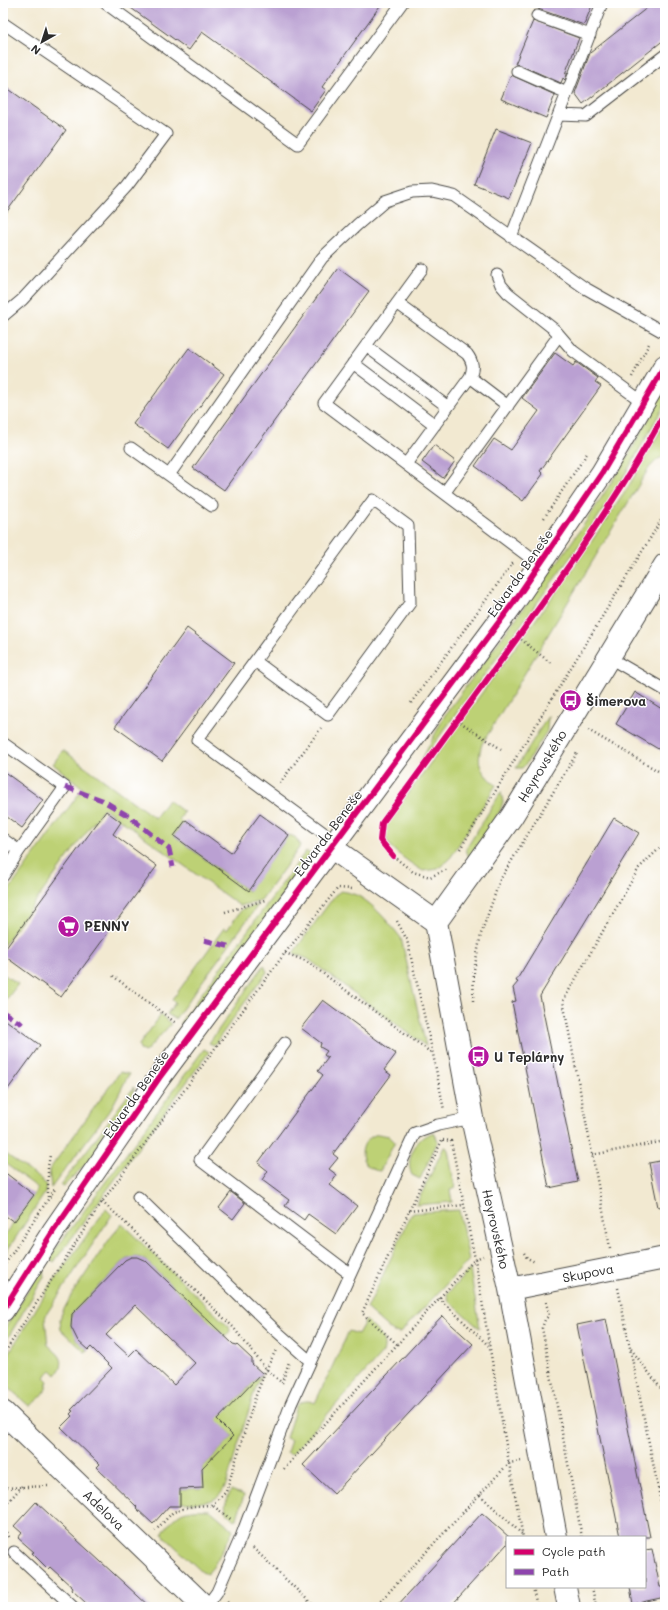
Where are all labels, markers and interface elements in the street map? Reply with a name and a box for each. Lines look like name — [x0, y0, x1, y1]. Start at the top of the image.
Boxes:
north arrow — [22, 22, 62, 62]
text: N — [27, 42, 43, 59]
street label: Edvarda Beneše — [483, 525, 556, 620]
bus stop icon: Šimerova — [557, 688, 583, 714]
place label: Šimerova — [586, 692, 646, 709]
street label: Heyrovského — [513, 726, 570, 805]
street label: Edvarda Beneše — [290, 786, 366, 879]
supermarket icon: PENNY — [55, 913, 81, 939]
place label: PENNY — [84, 917, 129, 934]
bus stop icon: U Teplárny — [466, 1044, 492, 1070]
street label: Edvarda Beneše — [99, 1046, 172, 1141]
place label: U Teplárny — [494, 1048, 564, 1066]
street label: Heyrovského — [479, 1187, 514, 1271]
street label: Skupova — [561, 1259, 615, 1286]
street label: Adelova — [80, 1486, 129, 1534]
legend — [506, 1536, 646, 1588]
text: Cycle path — [542, 1543, 605, 1559]
text: Path — [542, 1563, 569, 1579]

